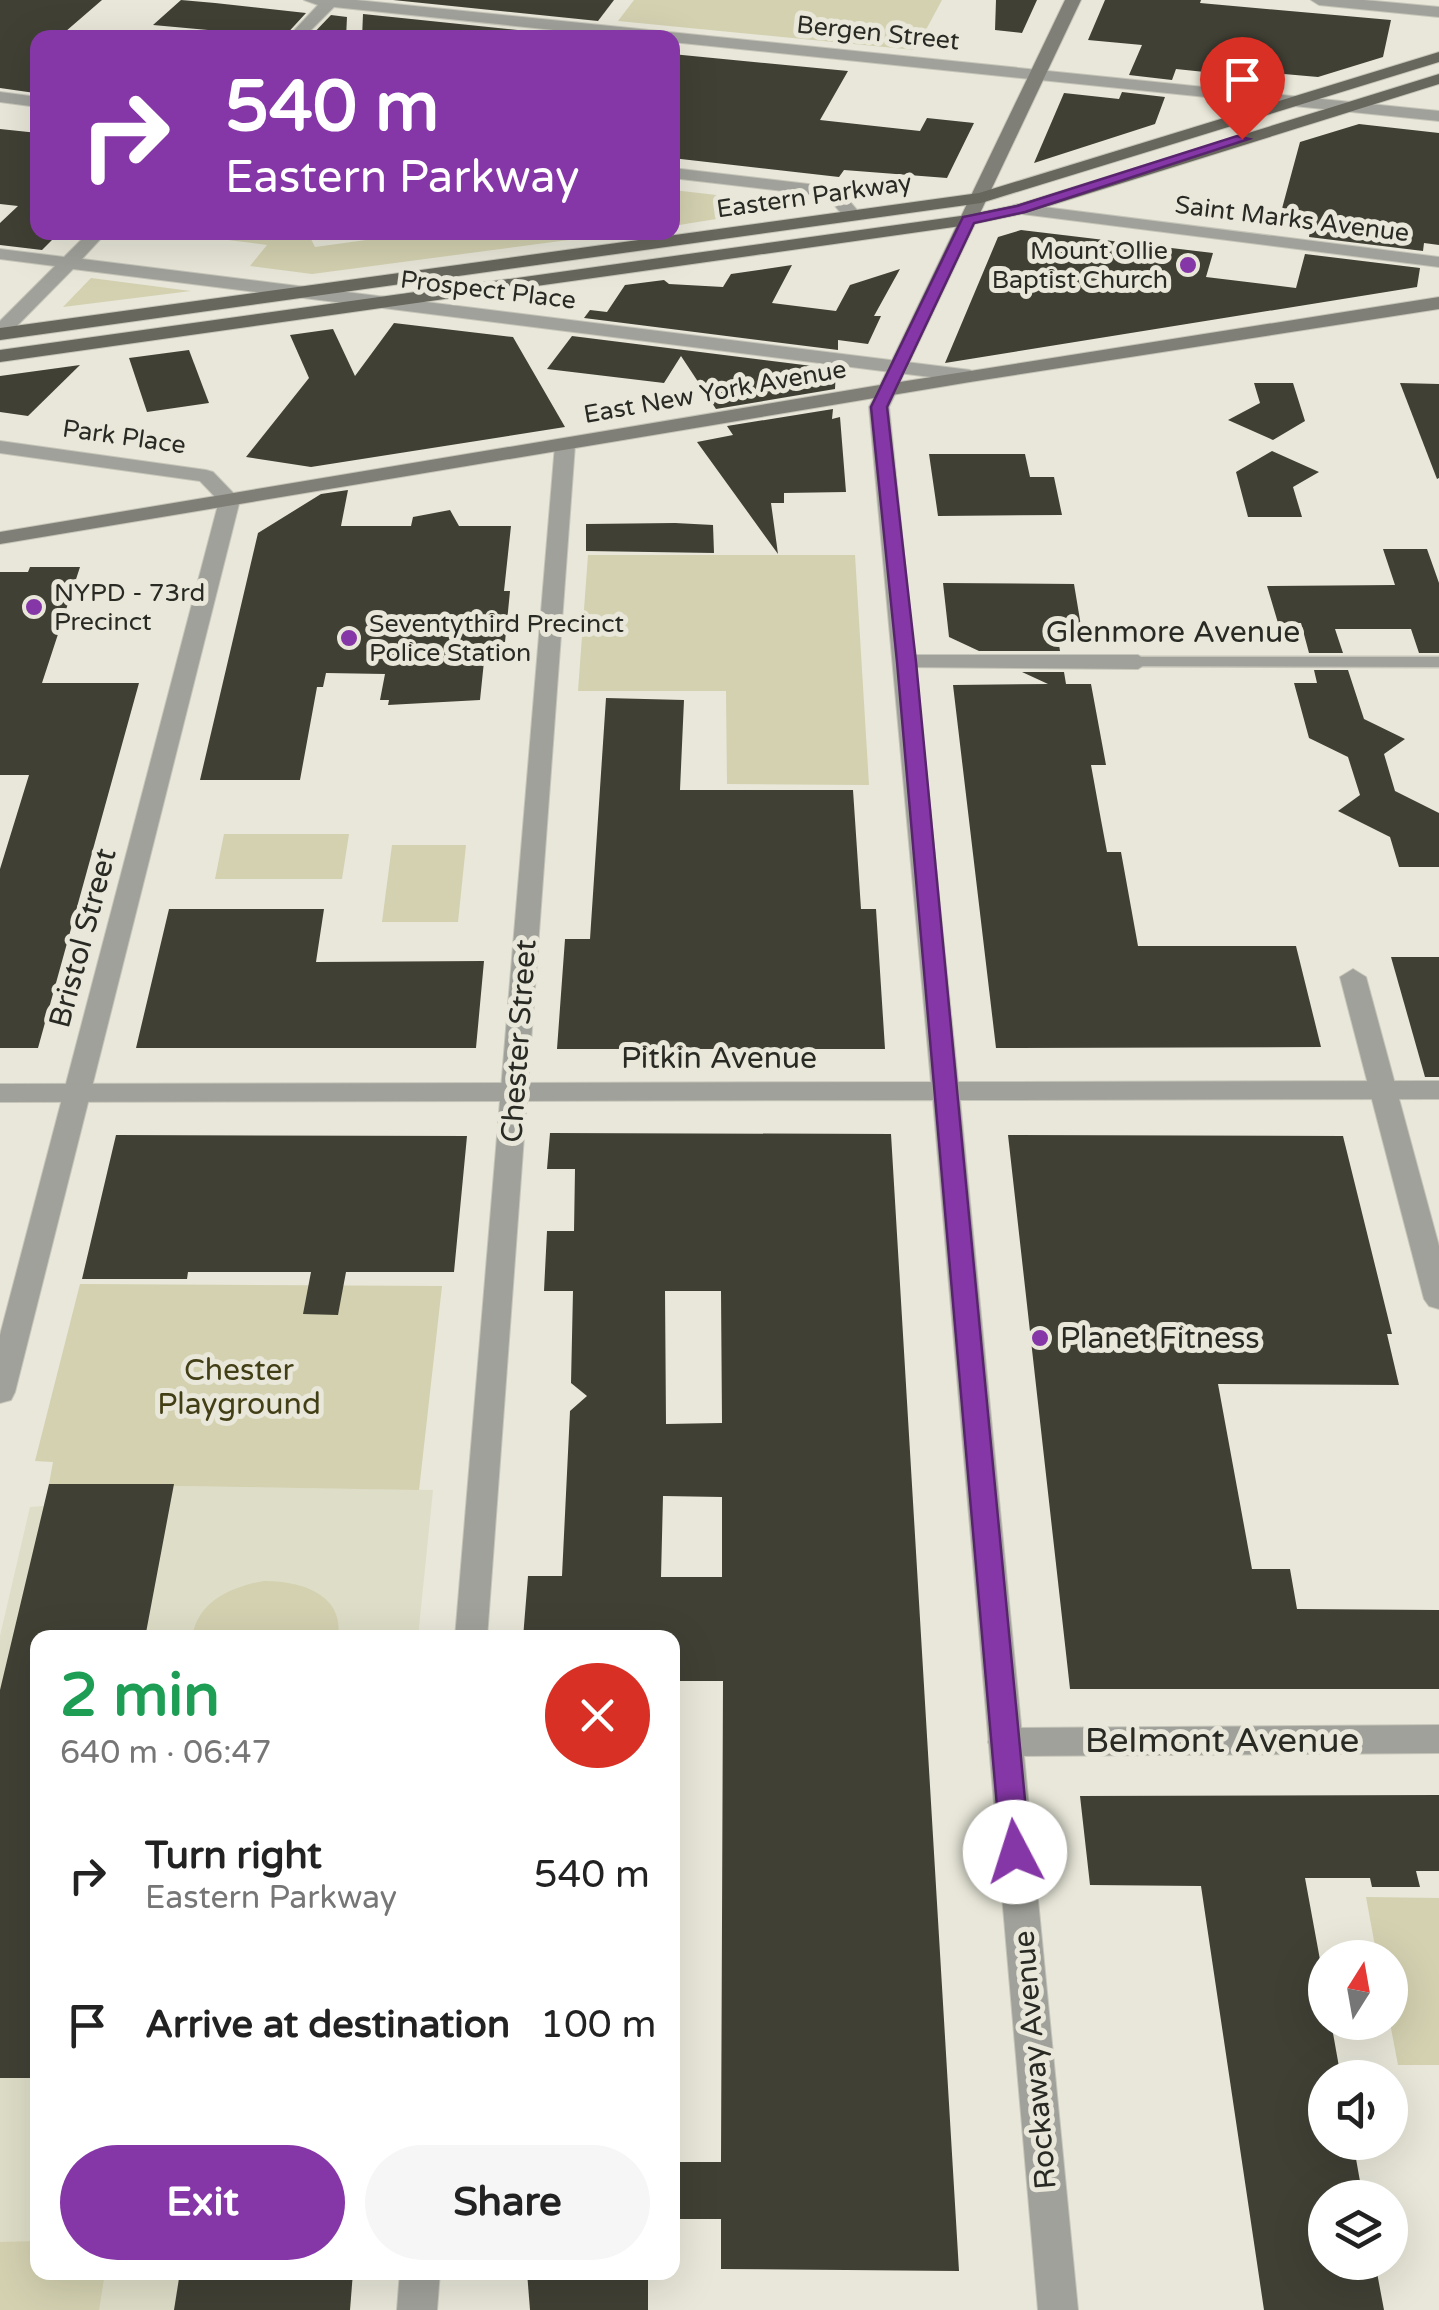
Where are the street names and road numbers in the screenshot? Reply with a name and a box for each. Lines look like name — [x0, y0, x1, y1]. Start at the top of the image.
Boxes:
street label: Bergen Street — [795, 10, 961, 57]
street label: Eastern Parkway — [714, 167, 914, 225]
street label: Saint Marks Avenue — [1173, 190, 1411, 248]
street label: Prospect Place — [399, 264, 577, 316]
street label: East New York Avenue — [581, 354, 849, 430]
street label: Park Place — [60, 414, 188, 460]
street label: Glenmore Avenue — [1046, 614, 1300, 651]
street label: Bristol Street — [41, 844, 125, 1032]
street label: Chester Street — [493, 938, 545, 1144]
street label: Pitkin Avenue — [621, 1040, 817, 1077]
street label: Belmont Avenue — [1085, 1720, 1359, 1762]
street label: Rockaway Avenue — [1005, 1929, 1065, 2191]

